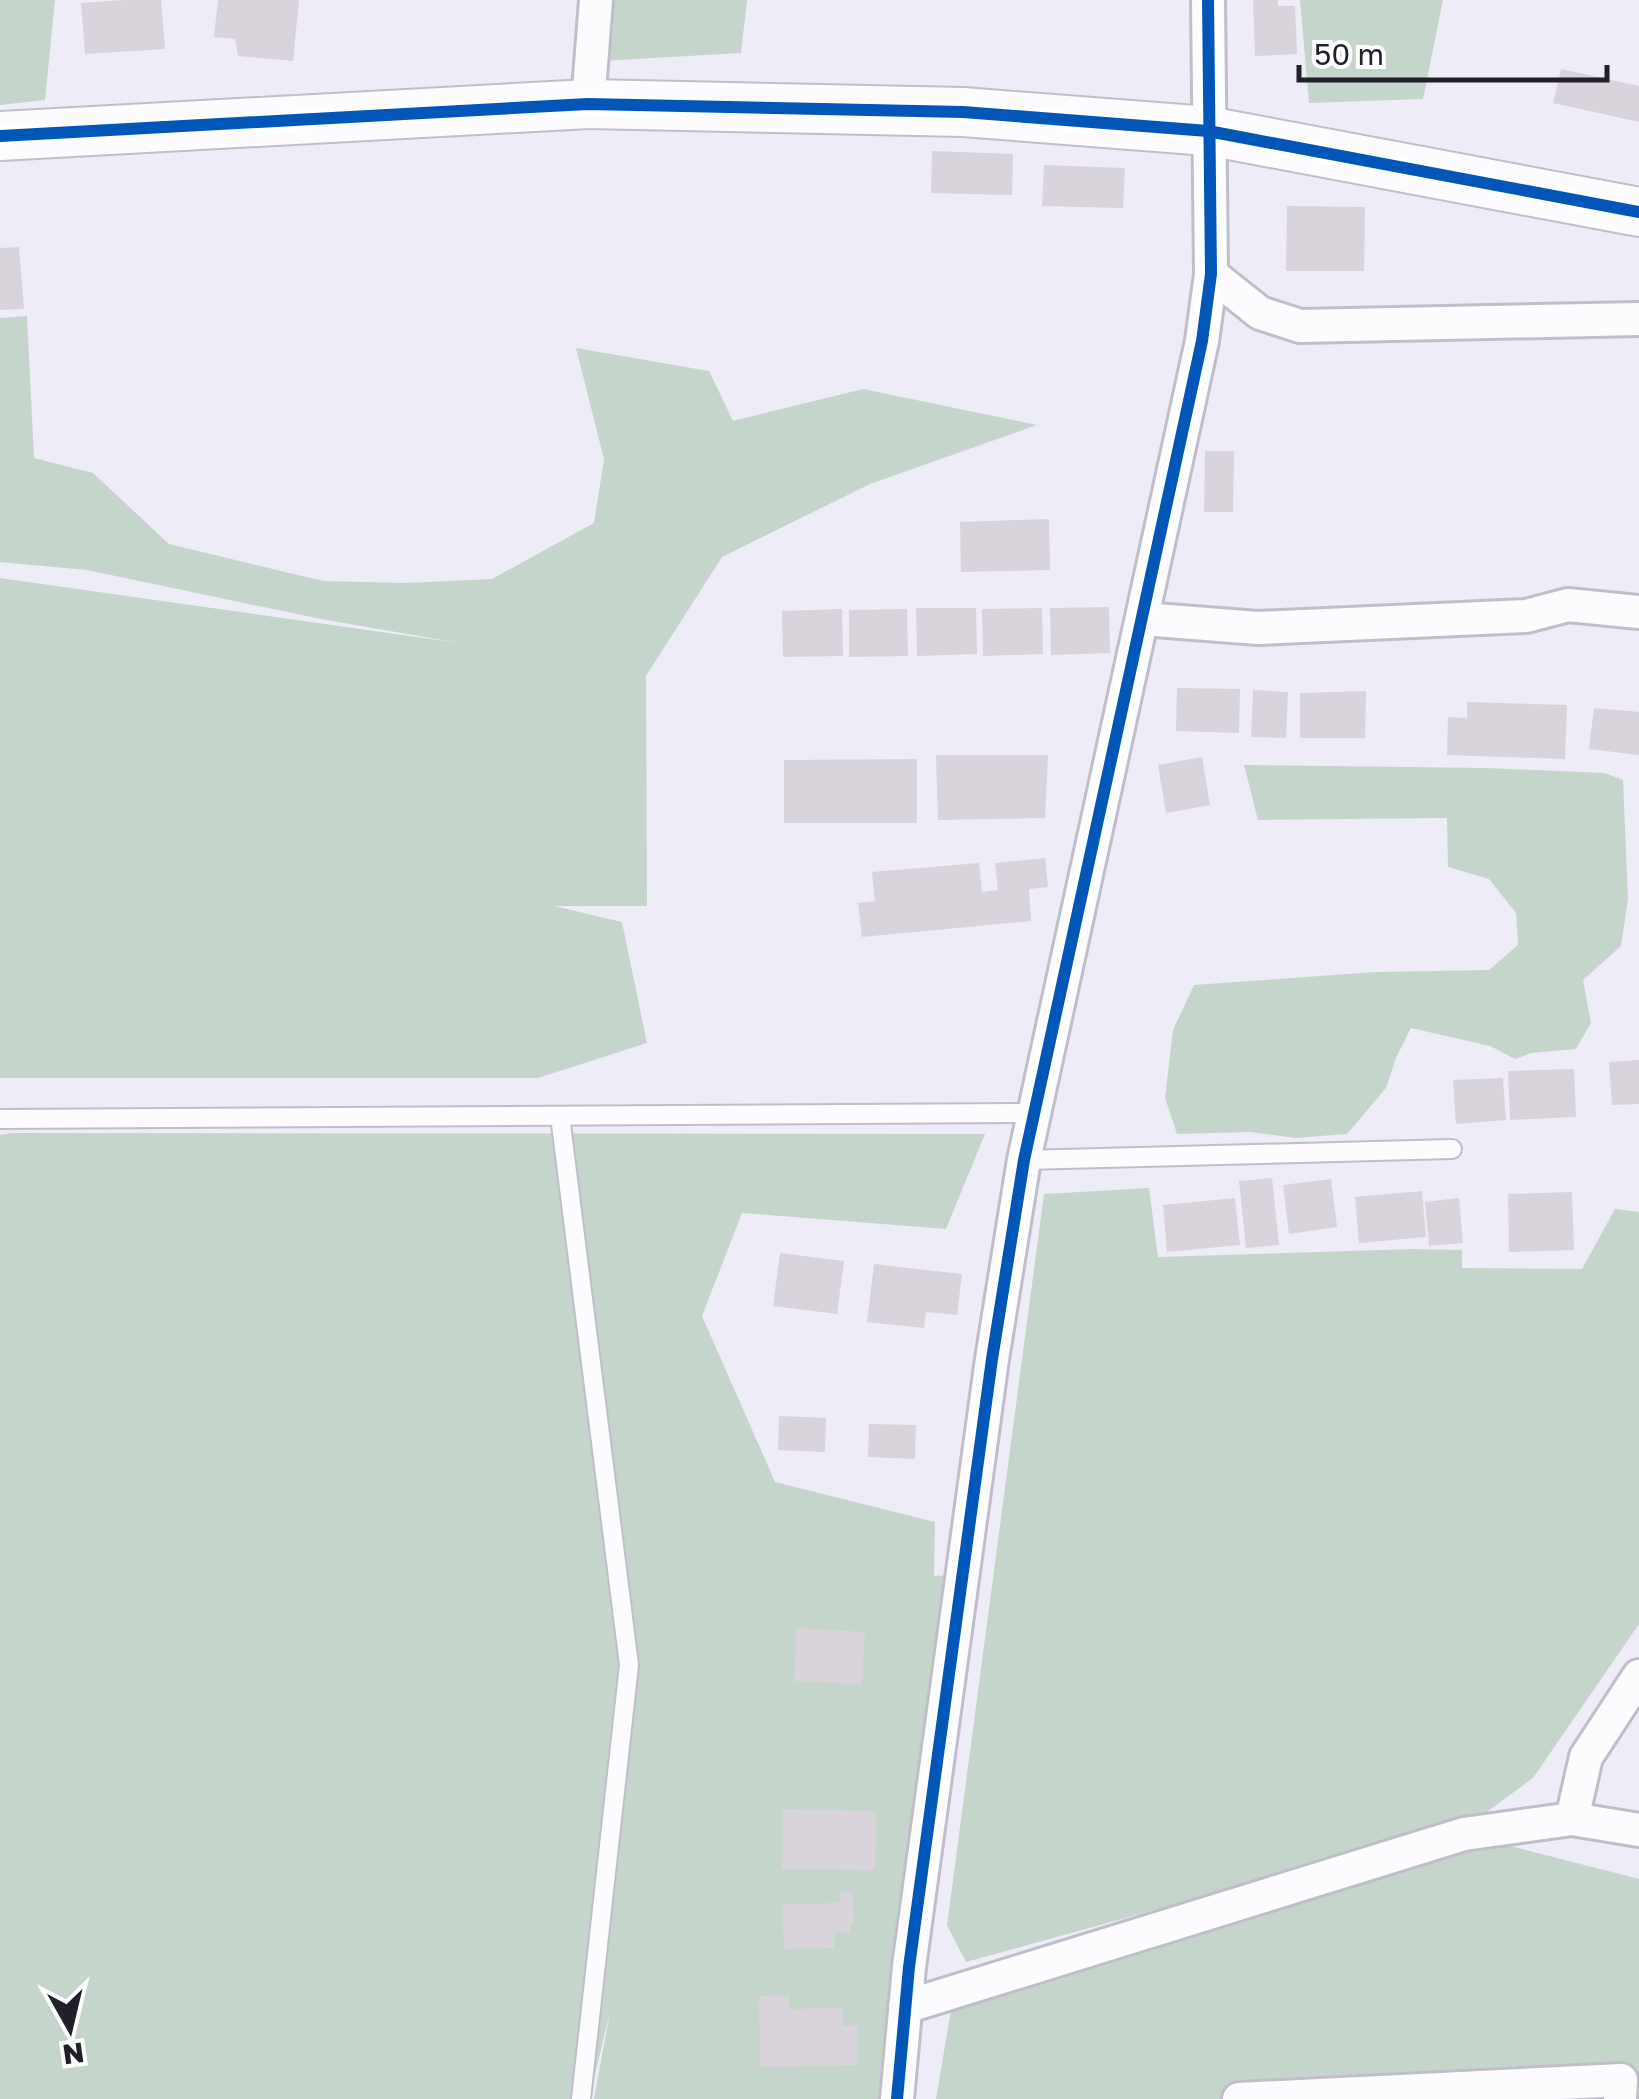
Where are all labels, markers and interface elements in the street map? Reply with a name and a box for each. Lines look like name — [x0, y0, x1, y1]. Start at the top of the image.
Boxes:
scale bar — [1299, 20, 1606, 82]
text: 50 m — [1314, 36, 1384, 72]
north arrow — [20, 1979, 120, 2079]
text: N — [61, 2036, 86, 2072]

